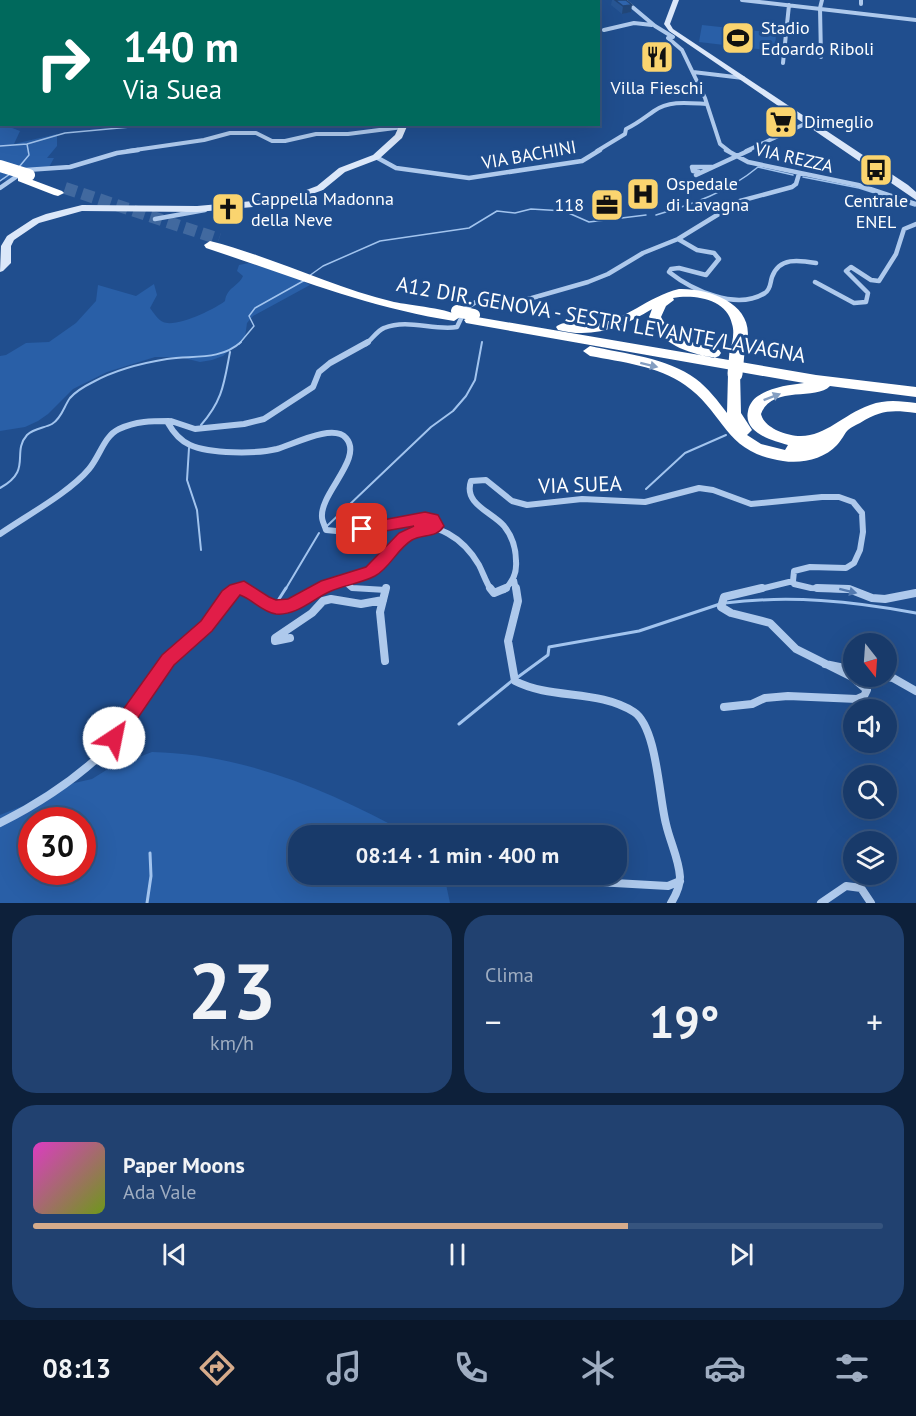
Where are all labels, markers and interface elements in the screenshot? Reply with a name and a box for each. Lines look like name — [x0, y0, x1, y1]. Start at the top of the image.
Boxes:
place label: Stadio Edoardo Riboli — [761, 16, 874, 60]
text: 140 m — [123, 19, 239, 74]
sports icon: Stadio Edoardo Riboli — [720, 20, 756, 56]
icon: right — [24, 24, 102, 102]
restaurant icon: Villa Fieschi — [639, 39, 675, 75]
text: Via Suea — [123, 72, 222, 106]
place label: Villa Fieschi — [610, 76, 703, 99]
supermarket icon: Dimeglio — [763, 104, 799, 140]
place label: Dimeglio — [804, 110, 874, 133]
street label: VIA BACHINI — [479, 135, 578, 174]
street label: VIA REZZA — [752, 137, 836, 178]
bus stop icon: Centrale ENEL — [858, 152, 894, 188]
place label: Ospedale di Lavagna — [666, 172, 749, 216]
hospital icon: Ospedale di Lavagna — [625, 176, 661, 212]
place label: Cappella Madonna della Neve — [251, 187, 394, 231]
office icon: 118 — [589, 187, 625, 223]
place label: Centrale ENEL — [844, 189, 908, 233]
church icon: Cappella Madonna della Neve — [210, 191, 246, 227]
place label: 118 — [555, 193, 584, 216]
street label: A12 DIR. GENOVA - SESTRI LEVANTE/LAVAGNA — [394, 270, 809, 369]
one-way arrow — [640, 361, 658, 371]
one-way arrow — [763, 392, 781, 401]
street label: VIA SUEA — [537, 470, 623, 499]
pin — [336, 503, 387, 554]
icon: arrive — [345, 512, 378, 545]
one-way arrow — [838, 586, 857, 596]
north arrow — [843, 633, 897, 687]
map controls — [843, 633, 897, 885]
button: sound — [843, 699, 897, 753]
position arrow — [82, 706, 146, 770]
button: search — [843, 765, 897, 819]
speed limit sign: 30 — [18, 807, 96, 885]
button: layers — [843, 831, 897, 885]
text: 08:14 · 1 min · 400 m — [356, 841, 559, 869]
text: 23 — [188, 940, 276, 1041]
text: Clima — [485, 962, 534, 988]
text: 19° — [649, 992, 719, 1050]
text: − — [485, 1000, 502, 1043]
text: + — [866, 1000, 883, 1043]
text: km/h — [210, 1030, 254, 1056]
text: Paper Moons — [123, 1151, 245, 1179]
text: Ada Vale — [123, 1179, 196, 1205]
icon: previous — [158, 1238, 191, 1271]
icon: pause — [441, 1238, 474, 1271]
icon: next — [725, 1238, 758, 1271]
icon: directions — [196, 1347, 238, 1389]
icon: music — [323, 1347, 365, 1389]
icon: phone — [450, 1347, 492, 1389]
icon: climate — [577, 1347, 619, 1389]
icon: car — [704, 1347, 746, 1389]
icon: filters — [831, 1347, 873, 1389]
text: 08:13 — [43, 1351, 111, 1385]

